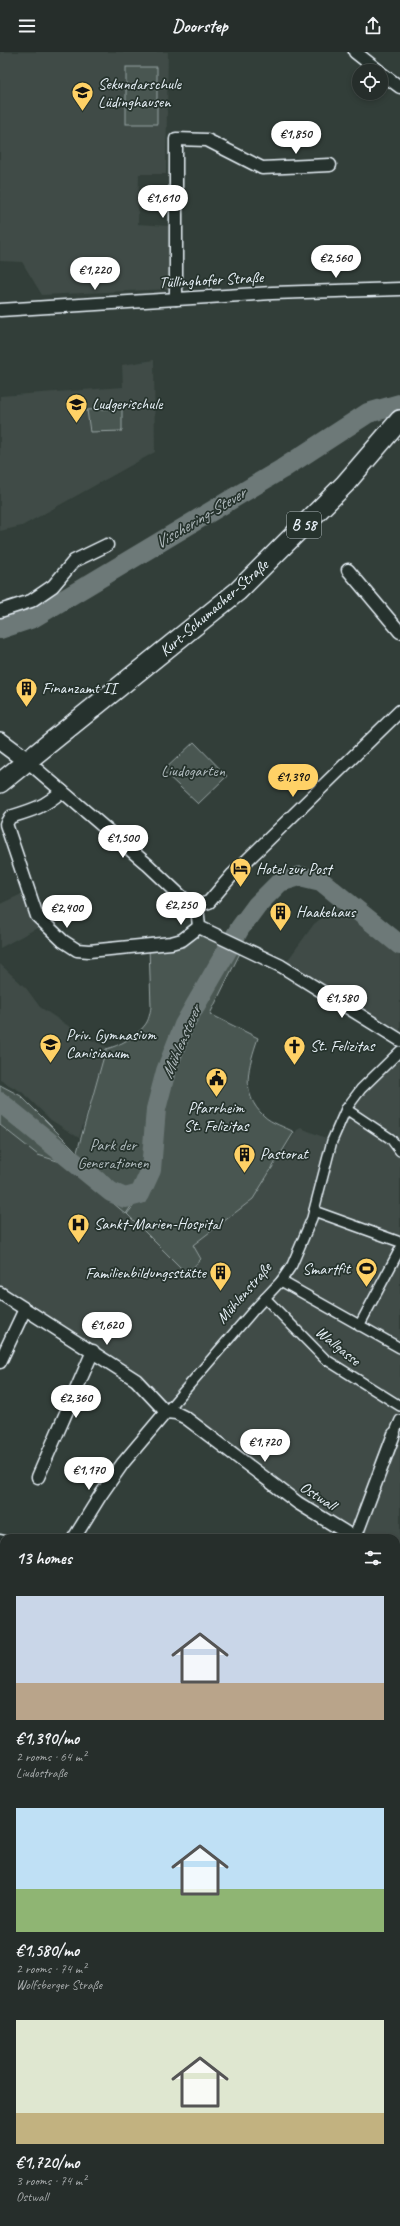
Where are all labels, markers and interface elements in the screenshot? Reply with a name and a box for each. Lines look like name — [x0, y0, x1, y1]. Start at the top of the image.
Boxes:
icon: menu — [16, 15, 38, 37]
text: Doorstep — [172, 15, 228, 37]
icon: share — [362, 15, 384, 37]
map controls — [352, 64, 388, 100]
button: locate — [352, 64, 388, 100]
place label: Sekundarschule Lüdinghausen — [98, 74, 183, 112]
school or university icon: Sekundarschule Lüdinghausen — [70, 80, 96, 113]
pin: €1,850 — [263, 121, 329, 155]
text: €1,850 — [280, 126, 312, 142]
pin: €1,610 — [130, 185, 196, 219]
text: €1,610 — [147, 190, 179, 206]
pin: €2,560 — [303, 245, 369, 279]
text: €2,560 — [320, 250, 352, 266]
pin: €1,220 — [62, 257, 128, 291]
text: €1,220 — [79, 262, 111, 278]
street label: Tüllinghofer Straße — [158, 267, 265, 293]
school or university icon: Ludgerischule — [64, 391, 90, 424]
place label: Ludgerischule — [92, 394, 164, 414]
water label: Vischering-Stever — [151, 481, 252, 553]
road number: B 58 — [287, 512, 321, 538]
street label: Kurt-Schumacher-Straße — [155, 554, 274, 661]
building icon: Finanzamt II — [14, 675, 40, 708]
place label: Finanzamt II — [42, 678, 120, 698]
park label: Liudogarten — [161, 761, 226, 781]
pin: €1,390 — [260, 764, 326, 798]
text: €1,390 — [277, 769, 309, 785]
pin: €1,500 — [90, 825, 156, 859]
text: €1,500 — [107, 830, 139, 846]
hotel icon: Hotel zur Post — [228, 856, 254, 889]
place label: Hotel zur Post — [256, 859, 334, 879]
pin: €2,250 — [148, 892, 214, 926]
pin: €2,400 — [34, 895, 100, 929]
text: €2,250 — [165, 897, 197, 913]
building icon: Haakehaus — [267, 899, 293, 932]
text: €2,400 — [51, 900, 83, 916]
place label: Haakehaus — [296, 902, 357, 922]
pin: €1,580 — [309, 985, 375, 1019]
text: €1,580 — [326, 990, 358, 1006]
water label: Mühlenstever — [156, 1000, 207, 1081]
place label: Priv. Gymnasium Canisianum — [66, 1025, 157, 1063]
school or university icon: Priv. Gymnasium Canisianum — [38, 1031, 64, 1064]
church icon: St. Felizitas — [282, 1033, 308, 1066]
place label: St. Felizitas — [310, 1036, 376, 1056]
public building icon: Pfarrheim St. Felizitas — [203, 1065, 229, 1098]
place label: Pfarrheim St. Felizitas — [184, 1098, 250, 1136]
park label: Park der Generationen — [77, 1135, 149, 1173]
building icon: Pastorat — [231, 1141, 257, 1174]
place label: Pastorat — [260, 1144, 309, 1164]
hospital icon: Sankt-Marien-Hospital — [65, 1211, 91, 1244]
place label: Sankt-Marien-Hospital — [94, 1214, 224, 1234]
sports icon: Smartfit — [353, 1256, 379, 1289]
street label: Mühlenstraße — [212, 1257, 277, 1328]
place label: Smartfit — [303, 1259, 352, 1279]
building icon: Familienbildungsstätte — [208, 1260, 234, 1293]
place label: Familienbildungsstätte — [85, 1263, 208, 1283]
pin: €1,620 — [74, 1312, 140, 1346]
text: €1,620 — [91, 1317, 123, 1333]
street label: Wallgasse — [311, 1322, 366, 1371]
pin: €2,360 — [43, 1385, 109, 1419]
text: €2,360 — [60, 1390, 92, 1406]
pin: €1,720 — [232, 1429, 298, 1463]
text: €1,720 — [249, 1434, 281, 1450]
pin: €1,170 — [56, 1457, 122, 1491]
text: €1,170 — [73, 1462, 105, 1478]
street label: Ostwall — [296, 1477, 343, 1517]
icon: filters — [362, 1547, 384, 1569]
text: 13 homes — [16, 1548, 72, 1569]
icon: home — [164, 1622, 236, 1694]
text: €1,390/mo — [16, 1728, 79, 1749]
text: 2 rooms · 64 m² — [16, 1749, 86, 1765]
text: Liudostraße — [16, 1765, 67, 1781]
icon: home — [164, 1834, 236, 1906]
text: €1,580/mo — [16, 1940, 79, 1961]
text: 2 rooms · 74 m² — [16, 1961, 86, 1977]
text: Wolfsberger Straße — [16, 1977, 102, 1993]
icon: home — [164, 2046, 236, 2118]
text: €1,720/mo — [16, 2152, 79, 2173]
text: 3 rooms · 74 m² — [16, 2173, 86, 2189]
text: Ostwall — [16, 2189, 48, 2205]

